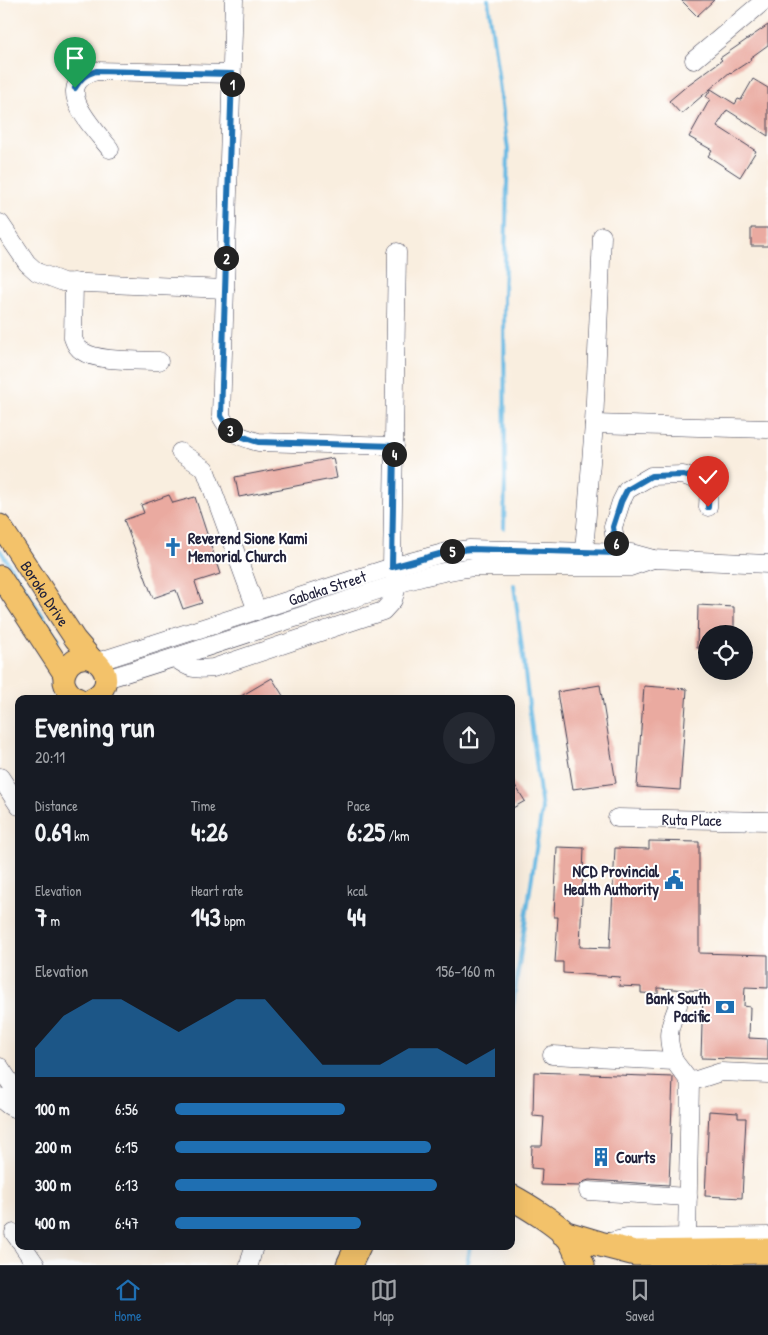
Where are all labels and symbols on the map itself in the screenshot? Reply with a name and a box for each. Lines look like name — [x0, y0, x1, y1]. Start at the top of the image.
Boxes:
pin — [54, 37, 96, 88]
pin: 1 — [220, 72, 244, 96]
pin: 2 — [214, 246, 238, 270]
pin: 3 — [218, 418, 242, 442]
pin: 4 — [382, 442, 406, 466]
pin — [687, 456, 729, 507]
place label: Reverend Sione Kami Memorial Church — [188, 527, 308, 567]
pin: 6 — [604, 530, 628, 556]
church icon: Reverend Sione Kami Memorial Church — [162, 536, 184, 558]
pin: 5 — [440, 538, 464, 564]
street label: Boroko Drive — [16, 556, 75, 631]
street label: Gabaka Street — [286, 565, 370, 611]
street label: Ruta Place — [662, 808, 723, 831]
place label: NCD Provincial Health Authority — [564, 860, 660, 901]
public building icon: NCD Provincial Health Authority — [663, 869, 685, 891]
place label: Bank South Pacific — [646, 987, 711, 1027]
bank icon: Bank South Pacific — [714, 996, 736, 1018]
building icon: Courts — [590, 1146, 612, 1168]
place label: Courts — [616, 1146, 656, 1168]

